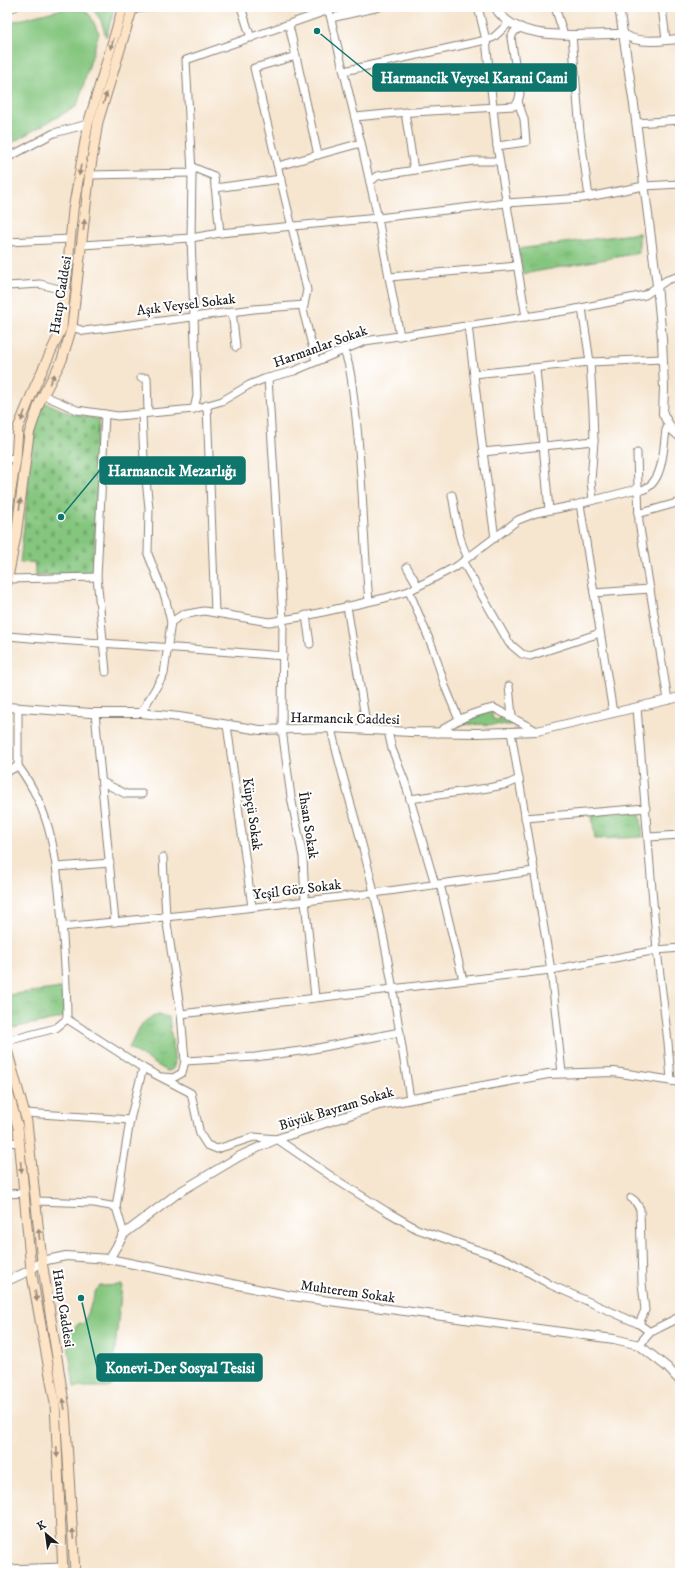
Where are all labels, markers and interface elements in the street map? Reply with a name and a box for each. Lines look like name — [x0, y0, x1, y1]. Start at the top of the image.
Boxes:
one-way arrow — [109, 39, 115, 51]
callout: Harmancik Veysel Karani Cami — [373, 64, 576, 91]
text: Harmancik Veysel Karani Cami — [380, 69, 568, 88]
one-way arrow — [103, 91, 109, 103]
one-way arrow — [76, 164, 82, 176]
one-way arrow — [81, 219, 87, 231]
street label: Hatıp Caddesi — [46, 254, 76, 336]
street label: Aşık Veysel Sokak — [136, 290, 237, 320]
street label: Harmanlar Sokak — [271, 322, 370, 372]
one-way arrow — [49, 373, 55, 385]
one-way arrow — [19, 411, 25, 423]
callout: Harmancık Mezarlığı — [100, 457, 245, 484]
text: Harmancık Mezarlığı — [108, 462, 236, 481]
one-way arrow — [17, 497, 23, 510]
street label: Harmancık Caddesi — [290, 709, 400, 729]
street label: Küpçü Sokak — [238, 777, 266, 852]
street label: İhsan Sokak — [294, 790, 322, 860]
street label: Yeşil Göz Sokak — [252, 876, 342, 904]
street label: Büyük Bayram Sokak — [277, 1083, 396, 1135]
one-way arrow — [18, 1161, 25, 1173]
one-way arrow — [36, 1228, 42, 1240]
street label: Hatıp Caddesi — [48, 1268, 78, 1349]
street label: Muhterem Sokak — [299, 1276, 396, 1308]
one-way arrow — [33, 1290, 39, 1302]
callout: Konevi-Der Sosyal Tesisi — [97, 1354, 262, 1381]
text: Konevi-Der Sosyal Tesisi — [105, 1359, 255, 1378]
one-way arrow — [61, 1398, 67, 1410]
one-way arrow — [54, 1446, 60, 1459]
north arrow — [26, 1514, 66, 1554]
text: K — [35, 1518, 49, 1534]
one-way arrow — [70, 1528, 77, 1540]

